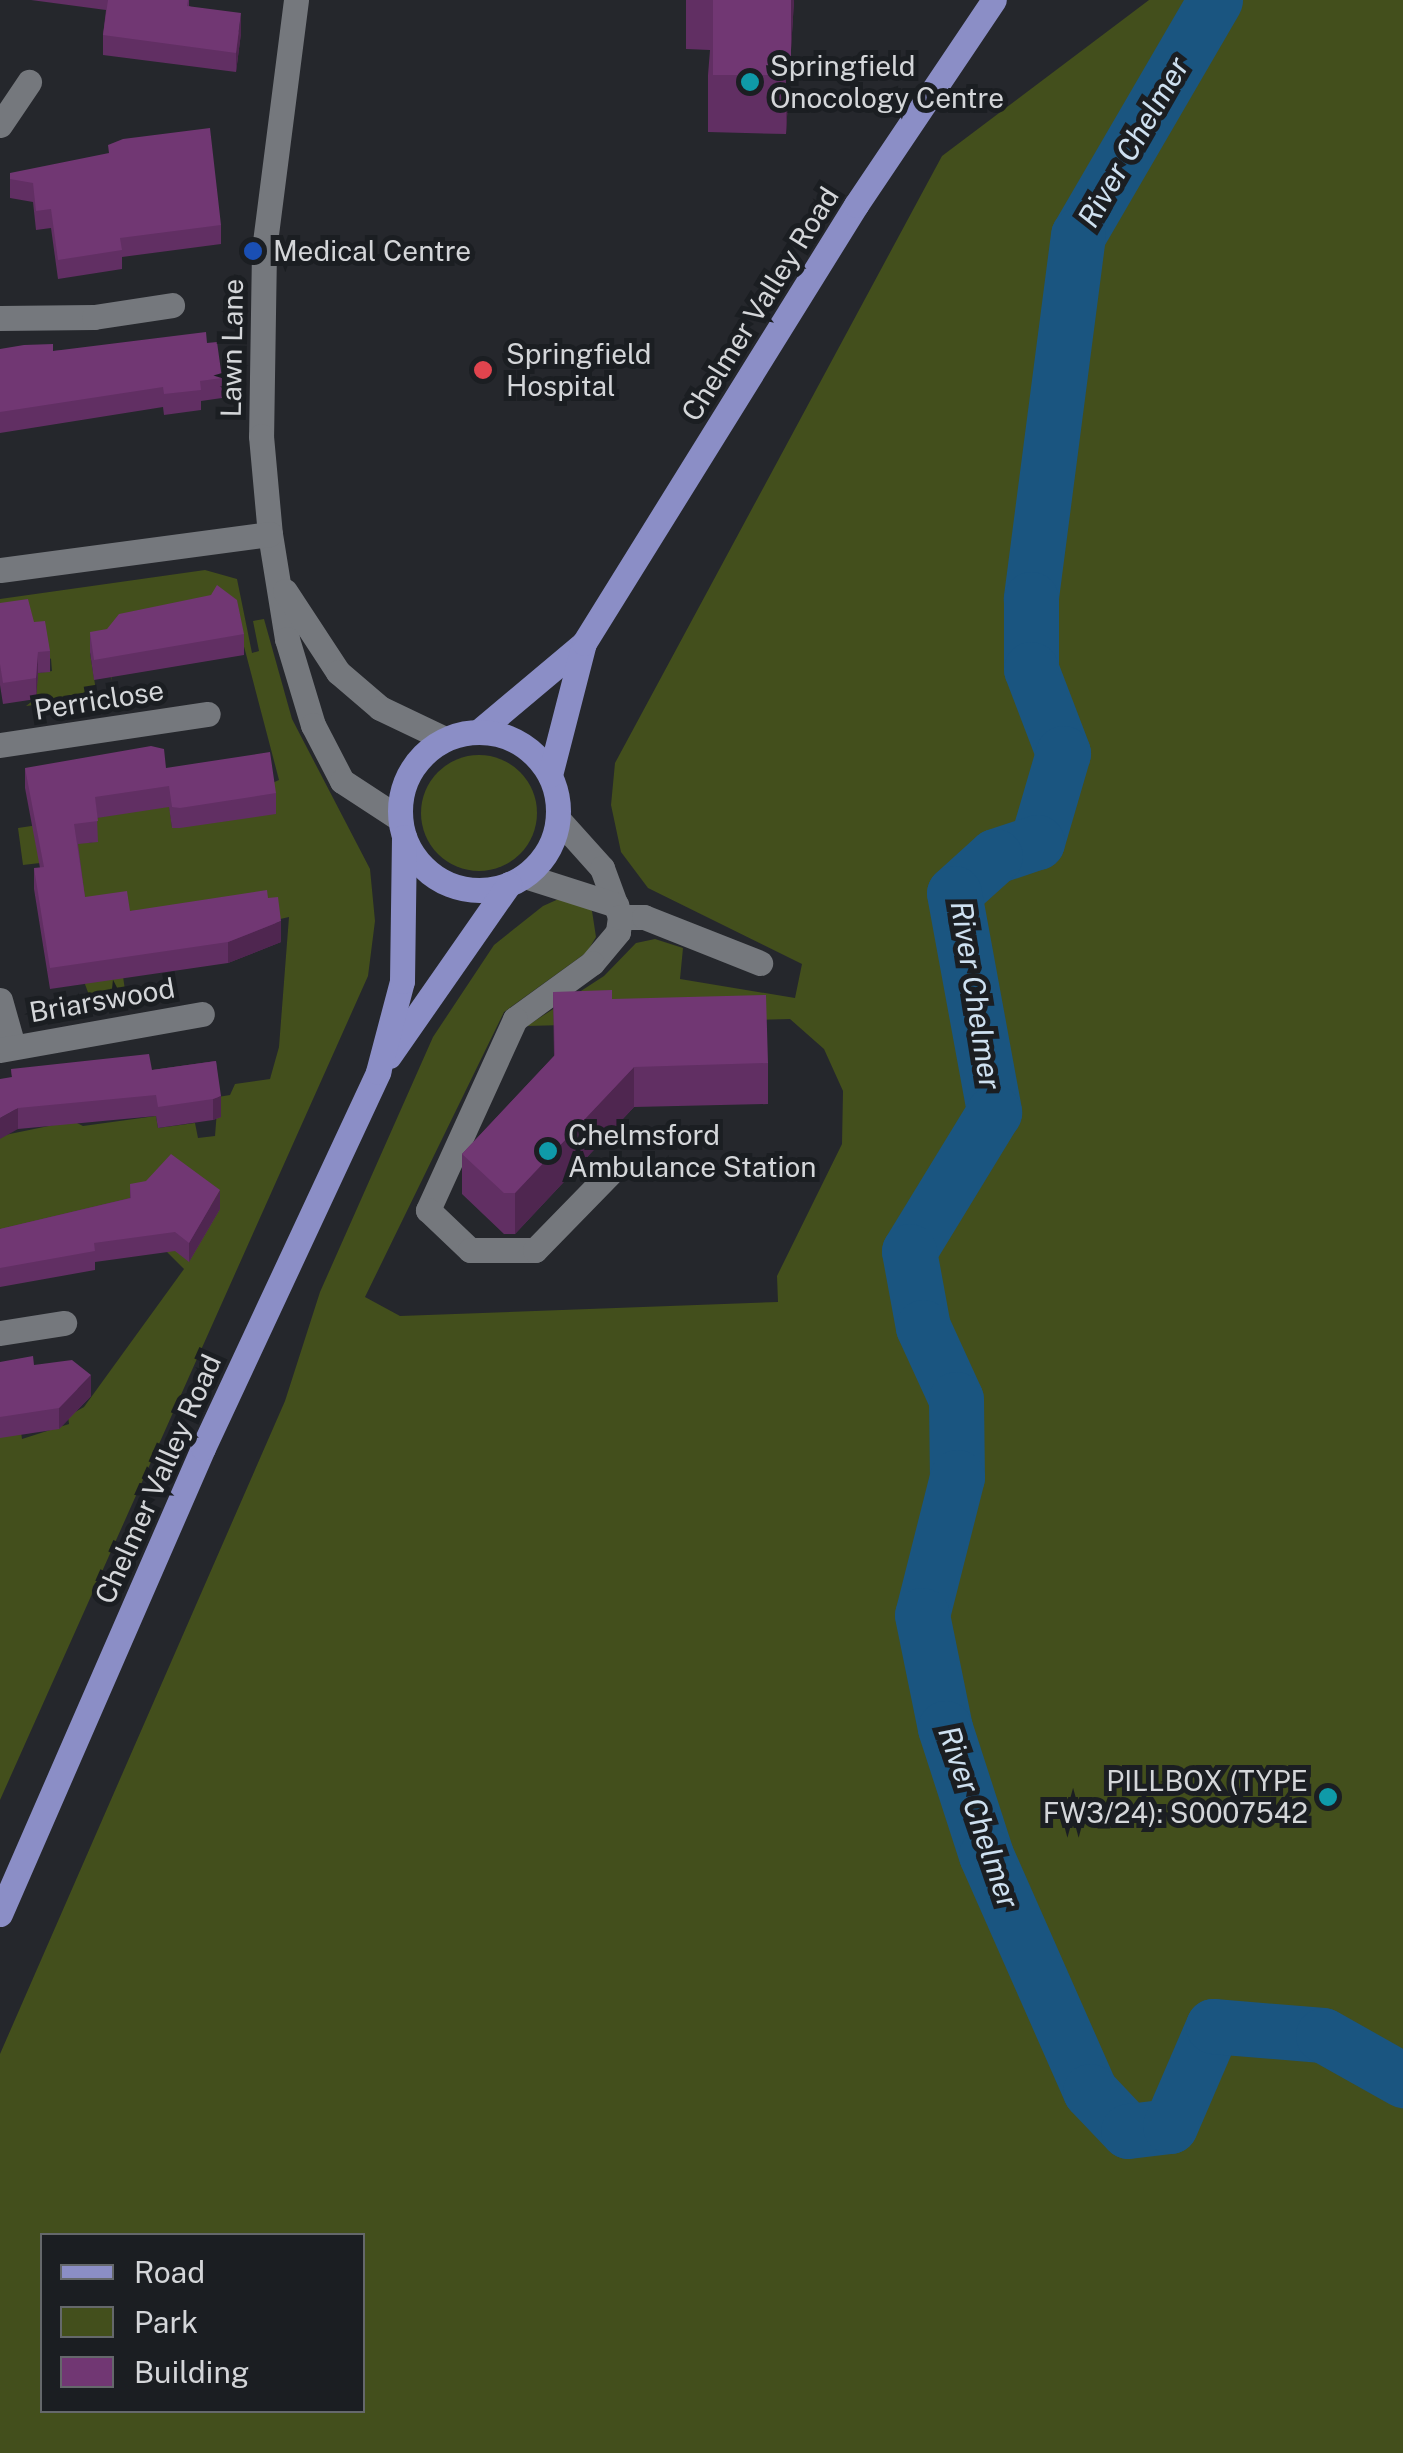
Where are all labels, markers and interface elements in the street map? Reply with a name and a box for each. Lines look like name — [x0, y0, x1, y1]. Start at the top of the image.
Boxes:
place label: Springfield Onocology Centre — [770, 49, 1004, 115]
water label: River Chelmer — [1070, 51, 1196, 233]
marker: Springfield Onocology Centre — [739, 71, 761, 93]
street label: Chelmer Valley Road — [674, 181, 846, 427]
place label: Medical Centre — [273, 234, 471, 268]
marker: Medical Centre — [242, 240, 264, 262]
street label: Lawn Lane — [214, 278, 250, 418]
place label: Springfield Hospital — [506, 337, 652, 403]
marker: Springfield Hospital — [470, 357, 496, 383]
street label: Perriclose — [32, 673, 166, 727]
water label: River Chelmer — [943, 898, 1009, 1092]
street label: Briarswood — [27, 971, 177, 1029]
place label: Chelmsford Ambulance Station — [568, 1118, 817, 1184]
marker: Chelmsford Ambulance Station — [537, 1140, 559, 1162]
street label: Chelmer Valley Road — [88, 1349, 228, 1609]
water label: River Chelmer — [931, 1721, 1027, 1913]
place label: PILLBOX (TYPE FW3/24): S0007542 — [1043, 1764, 1308, 1830]
marker: PILLBOX (TYPE FW3/24): S0007542 — [1317, 1786, 1339, 1808]
legend — [40, 2233, 365, 2413]
text: Road — [134, 2254, 205, 2290]
text: Park — [134, 2304, 198, 2340]
text: Building — [134, 2354, 249, 2390]

